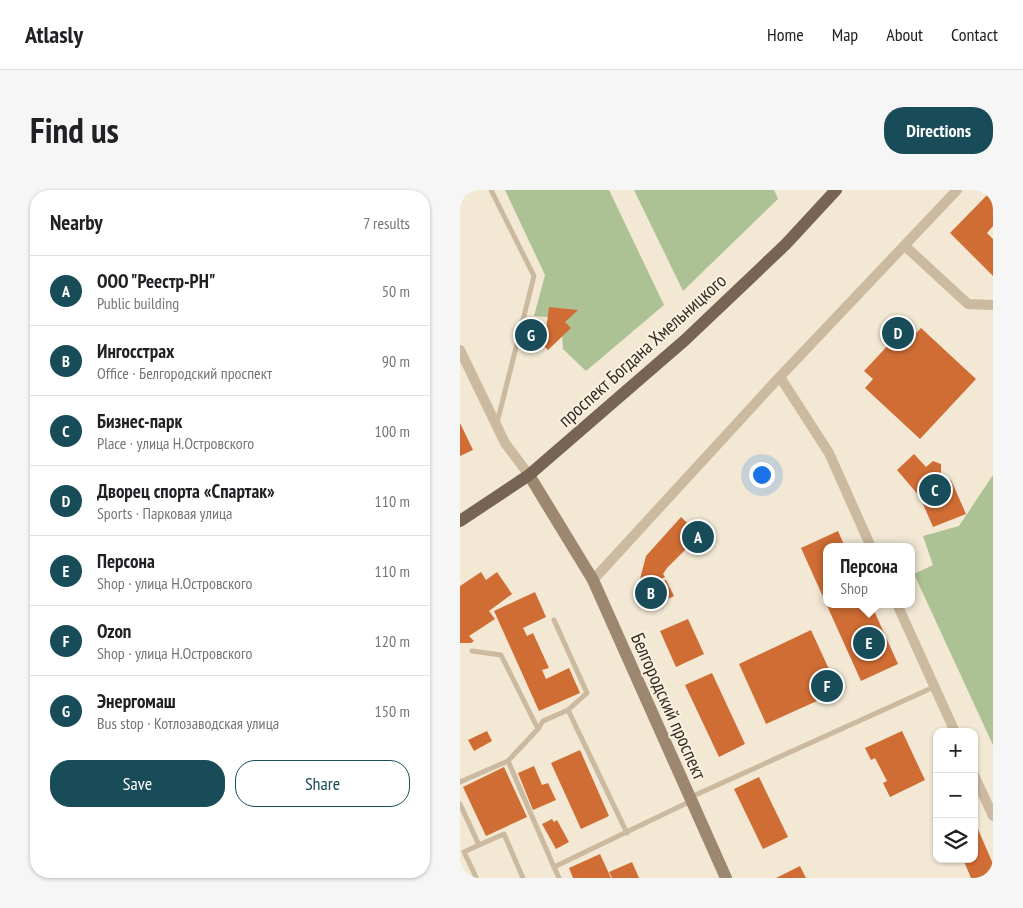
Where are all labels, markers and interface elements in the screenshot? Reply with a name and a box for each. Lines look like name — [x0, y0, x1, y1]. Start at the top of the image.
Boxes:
text: Atlasly — [25, 19, 83, 50]
text: Home — [767, 23, 804, 46]
text: Map — [832, 23, 858, 46]
text: About — [886, 23, 923, 46]
text: Contact — [951, 23, 998, 46]
text: Find us — [30, 107, 119, 153]
button: Directions — [884, 107, 993, 154]
text: Nearby — [50, 209, 103, 236]
text: 7 results — [363, 213, 410, 233]
street label: проспект Богдана Хмельницкого — [553, 268, 731, 432]
text: ООО "Реестр-РН" — [97, 269, 215, 293]
text: A — [62, 281, 70, 301]
text: 50 m — [382, 281, 410, 301]
text: Public building — [97, 293, 179, 313]
pin: D — [882, 314, 914, 352]
pin: G — [515, 316, 547, 354]
text: Ингосстрах — [97, 339, 174, 363]
text: B — [62, 351, 70, 371]
text: 90 m — [382, 351, 410, 371]
text: Office · Белгородский проспект — [97, 363, 272, 383]
text: Бизнес-парк — [97, 409, 182, 433]
text: C — [62, 421, 70, 441]
text: 100 m — [375, 421, 410, 441]
text: Place · улица Н.Островского — [97, 433, 254, 453]
your location — [749, 462, 775, 488]
pin: C — [919, 471, 951, 509]
text: Дворец спорта «Спартак» — [97, 479, 275, 503]
text: D — [62, 491, 70, 511]
text: 110 m — [375, 491, 410, 511]
text: Sports · Парковая улица — [97, 503, 232, 523]
pin: A — [682, 518, 714, 556]
popup — [823, 543, 915, 608]
text: Персона — [97, 549, 155, 573]
text: Персона — [840, 554, 898, 578]
text: E — [63, 561, 69, 581]
text: 110 m — [375, 561, 410, 581]
text: Shop · улица Н.Островского — [97, 573, 252, 593]
pin: B — [635, 574, 667, 612]
text: Shop — [840, 578, 868, 598]
text: Ozon — [97, 619, 131, 643]
pin: E — [853, 624, 885, 662]
street label: Белгородский проспект — [626, 629, 712, 784]
text: F — [63, 631, 69, 651]
text: 120 m — [375, 631, 410, 651]
text: Shop · улица Н.Островского — [97, 643, 252, 663]
pin: F — [811, 667, 843, 705]
text: Энергомаш — [97, 689, 176, 713]
text: G — [62, 701, 70, 721]
text: 150 m — [375, 701, 410, 721]
text: Bus stop · Котлозаводская улица — [97, 713, 279, 733]
map controls — [933, 728, 978, 863]
button: + — [933, 728, 978, 773]
button: Save — [50, 760, 225, 807]
button: Share — [235, 760, 410, 807]
button: − — [933, 773, 978, 818]
button: layers — [933, 818, 978, 863]

